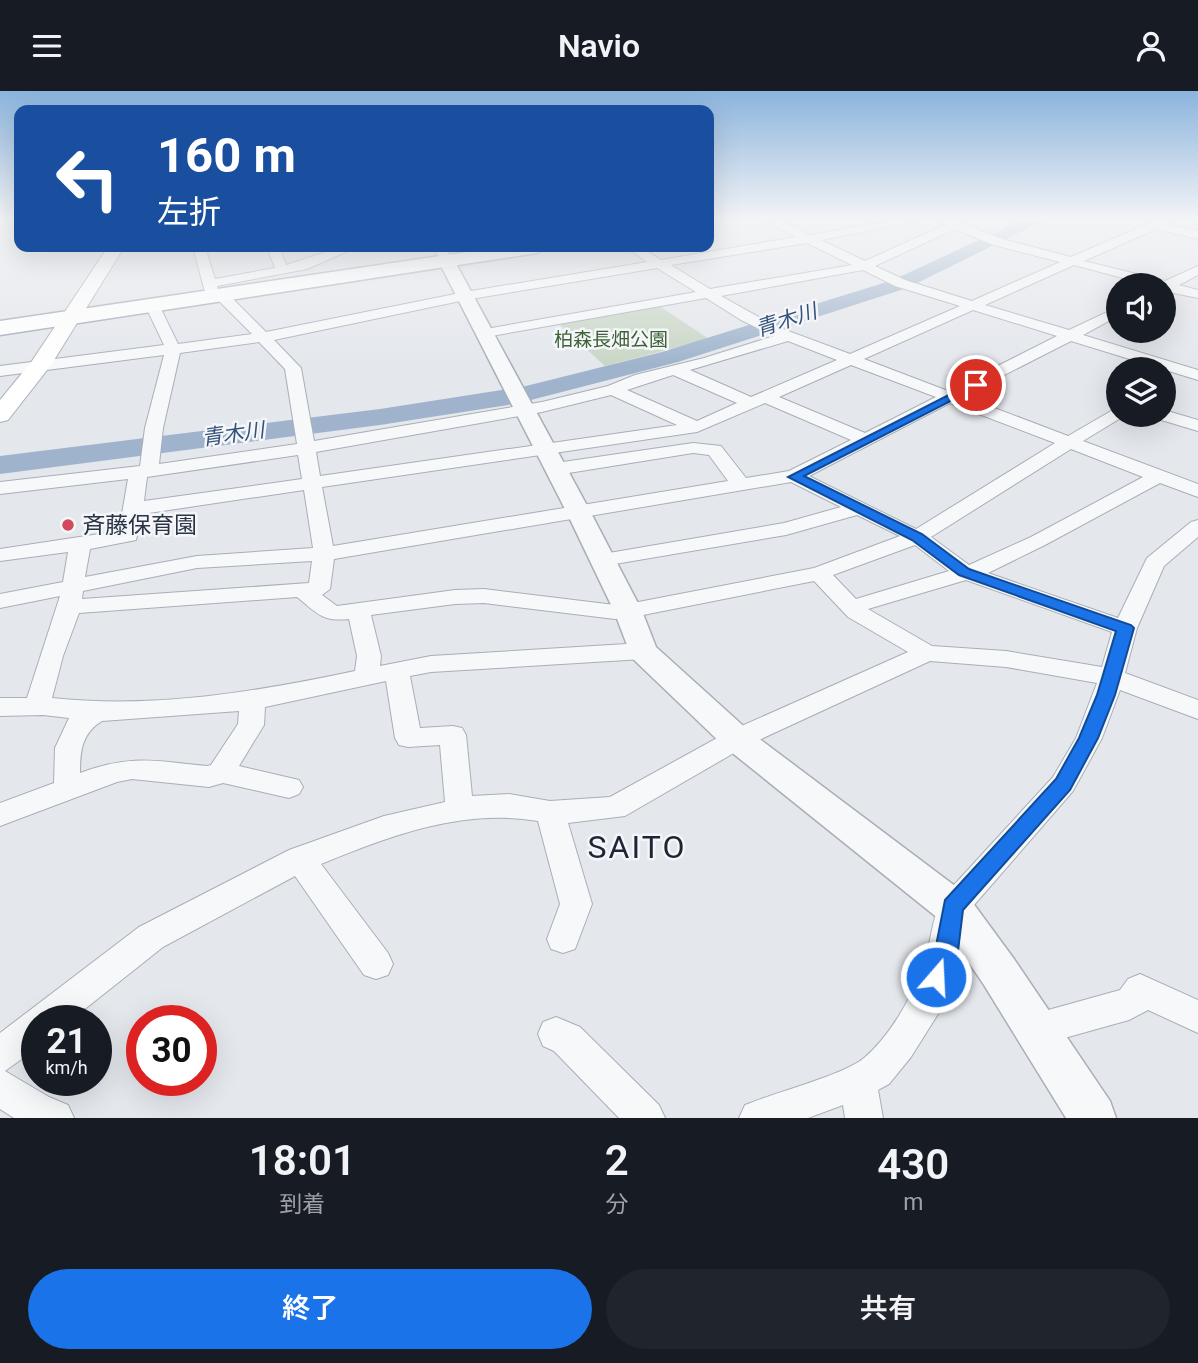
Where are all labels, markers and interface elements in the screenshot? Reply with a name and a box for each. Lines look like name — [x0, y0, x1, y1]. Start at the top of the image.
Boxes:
icon: menu — [28, 27, 66, 65]
text: Navio — [558, 27, 640, 65]
icon: person — [1132, 27, 1170, 65]
text: 160 m — [157, 127, 296, 184]
icon: left — [42, 133, 133, 224]
text: 左折 — [157, 193, 221, 231]
map controls — [1106, 273, 1176, 427]
button: sound — [1106, 273, 1176, 343]
water label: 青木川 — [752, 298, 822, 341]
park label: 柏森長畑公園 — [554, 328, 668, 351]
pin — [946, 355, 1006, 415]
button: layers — [1106, 357, 1176, 427]
icon: arrive — [957, 366, 995, 404]
water label: 青木川 — [200, 417, 268, 450]
place label: 斉藤保育園 — [82, 512, 197, 539]
marker: 斉藤保育園 — [60, 517, 76, 533]
district label: SAITO — [588, 828, 686, 866]
position arrow — [899, 940, 973, 1014]
speed limit sign: 30 — [126, 1005, 217, 1096]
text: 21 — [46, 1021, 87, 1062]
text: km/h — [45, 1057, 88, 1078]
text: 18:01 — [249, 1136, 356, 1185]
text: 2 — [605, 1136, 629, 1185]
text: 430 — [877, 1140, 949, 1189]
text: m — [903, 1189, 923, 1216]
text: 到着 — [279, 1191, 325, 1218]
text: 分 — [605, 1191, 628, 1218]
button: 終了 — [28, 1269, 592, 1349]
button: 共有 — [606, 1269, 1170, 1349]

